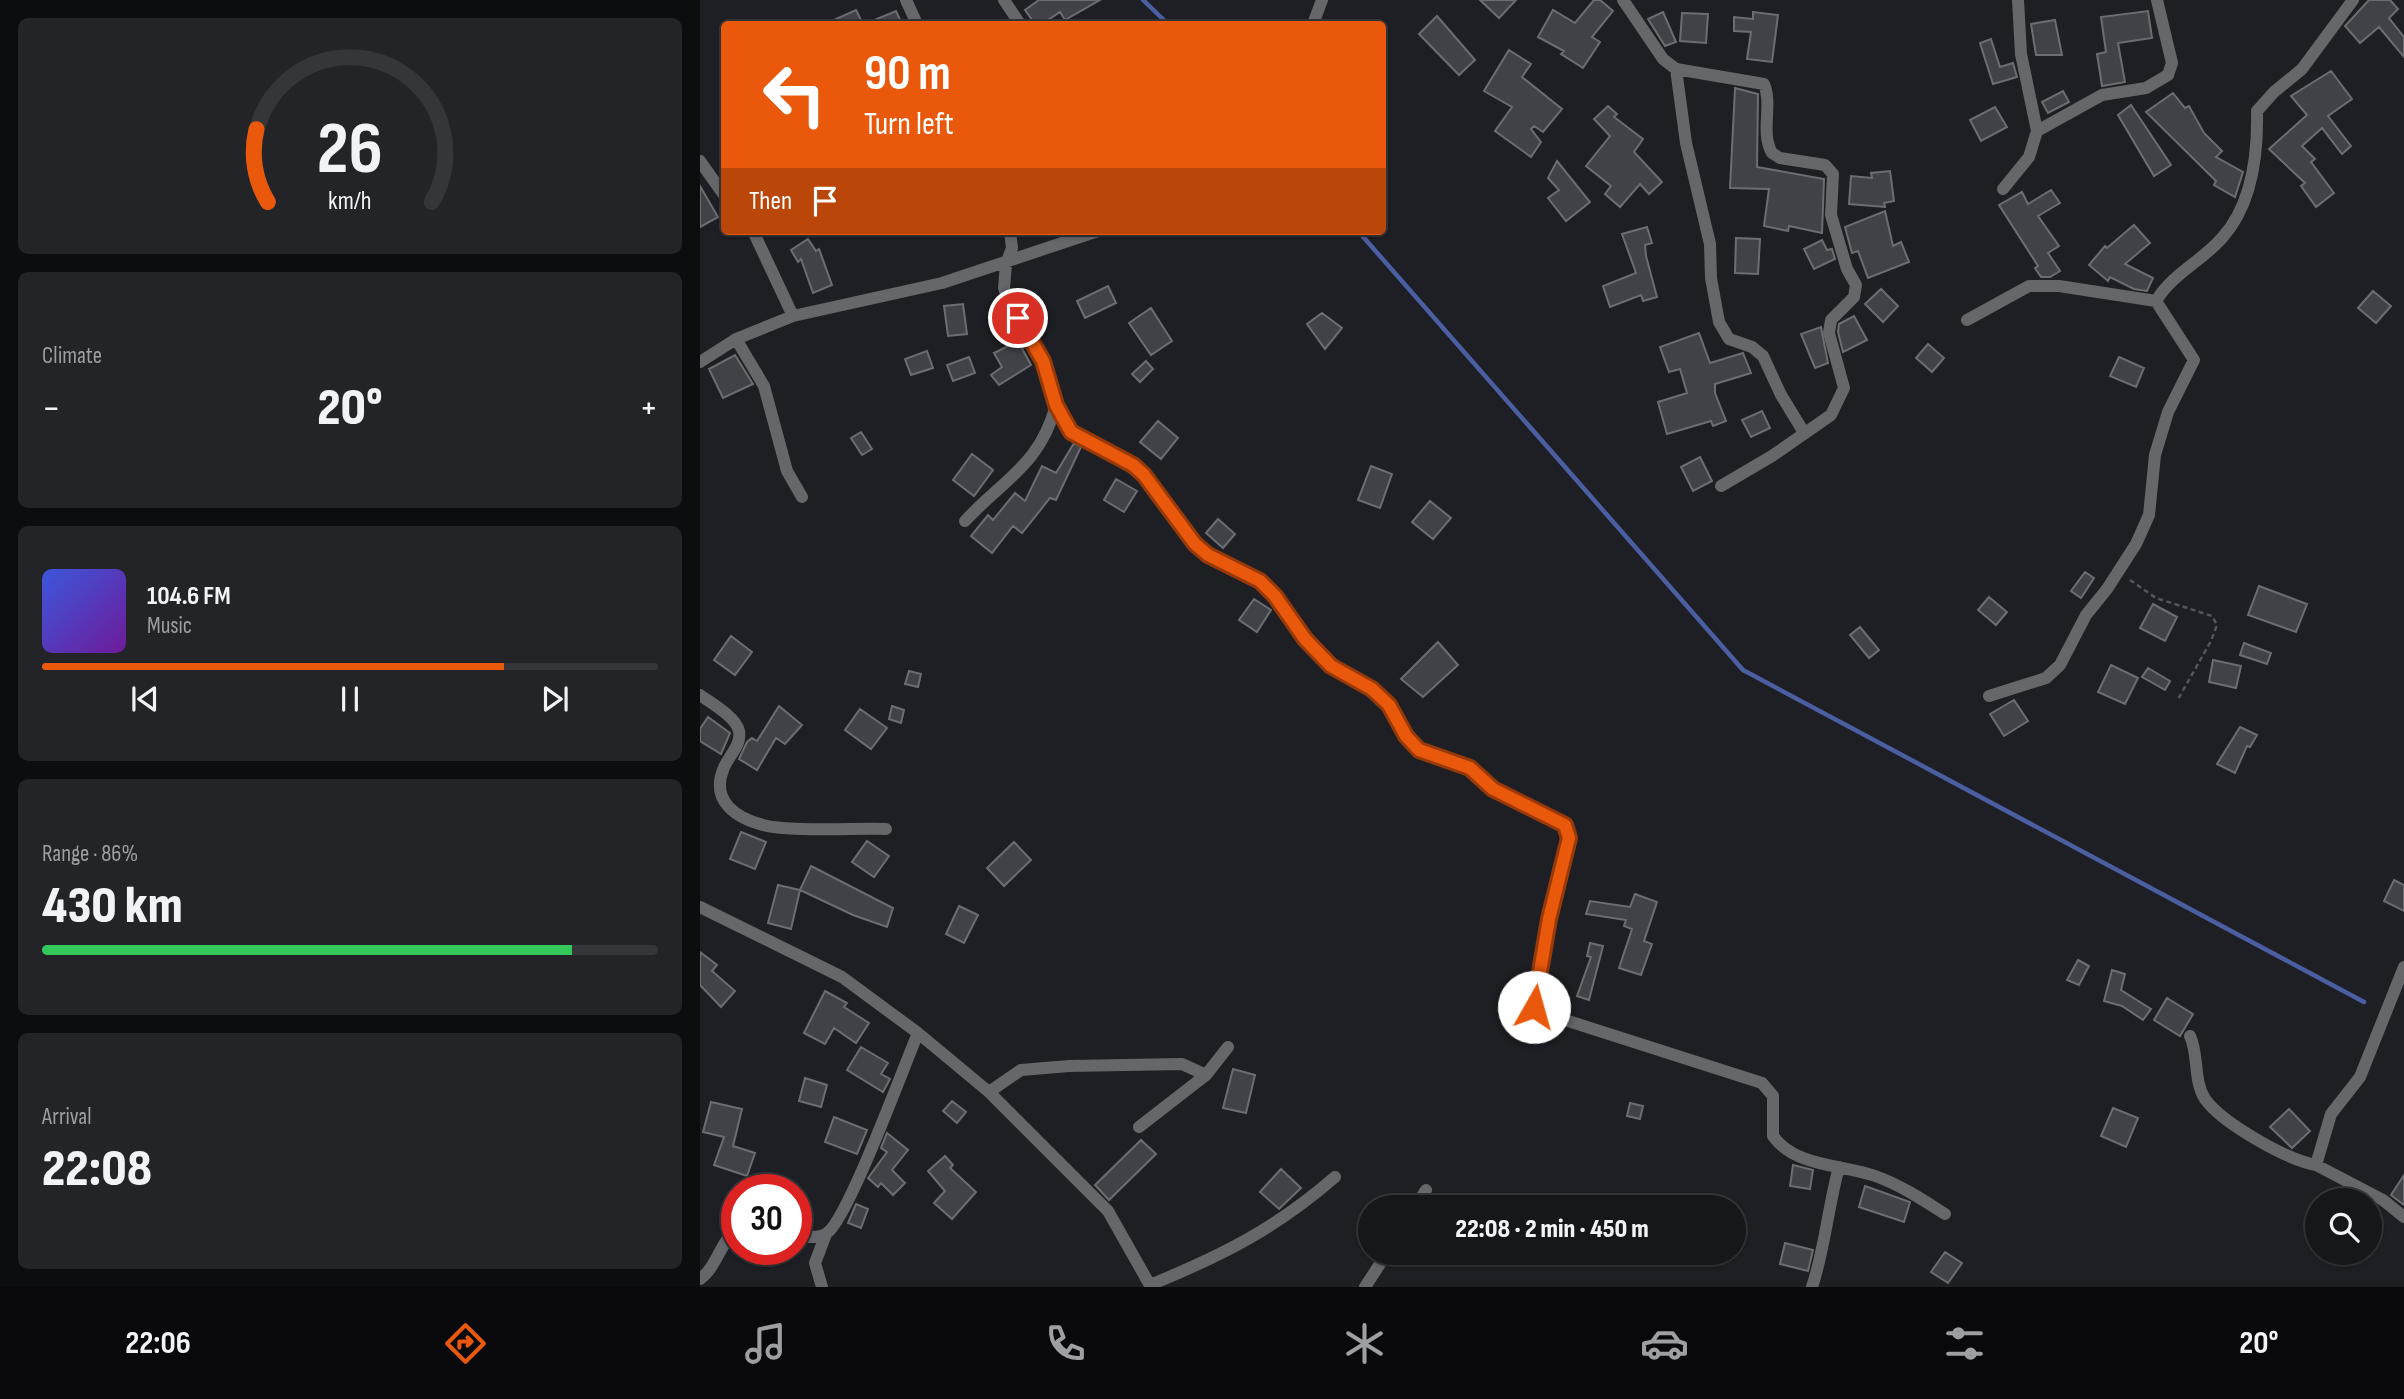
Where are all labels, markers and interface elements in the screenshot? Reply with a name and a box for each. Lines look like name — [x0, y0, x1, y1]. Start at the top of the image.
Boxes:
text: 90 m — [864, 45, 951, 104]
icon: left — [749, 49, 840, 140]
text: Turn left — [864, 105, 954, 144]
text: 26 — [317, 106, 383, 194]
icon: arrive — [806, 182, 844, 220]
text: km/h — [328, 186, 372, 217]
text: Then — [749, 186, 792, 217]
pin — [988, 288, 1048, 348]
icon: arrive — [999, 299, 1037, 337]
text: Climate — [42, 342, 102, 370]
text: 20° — [317, 377, 383, 440]
text: − — [42, 386, 61, 431]
text: + — [639, 386, 658, 431]
text: 104.6 FM — [147, 581, 231, 612]
text: Music — [147, 612, 192, 640]
icon: previous — [126, 680, 164, 718]
icon: pause — [331, 680, 369, 718]
icon: next — [536, 680, 574, 718]
text: Range · 86% — [42, 840, 138, 868]
text: 430 km — [42, 875, 183, 938]
position arrow — [1497, 970, 1571, 1044]
text: Arrival — [42, 1103, 91, 1131]
text: 22:08 — [42, 1138, 152, 1201]
speed limit sign: 30 — [721, 1174, 812, 1265]
map controls — [2305, 1188, 2382, 1265]
button: search — [2305, 1188, 2382, 1265]
text: 22:08 · 2 min · 450 m — [1455, 1214, 1649, 1245]
icon: directions — [441, 1319, 490, 1368]
icon: music — [741, 1319, 790, 1368]
icon: phone — [1041, 1319, 1090, 1368]
icon: climate — [1340, 1319, 1389, 1368]
icon: car — [1640, 1319, 1689, 1368]
icon: filters — [1940, 1319, 1989, 1368]
text: 22:06 — [125, 1324, 191, 1363]
text: 20° — [2239, 1324, 2279, 1363]

